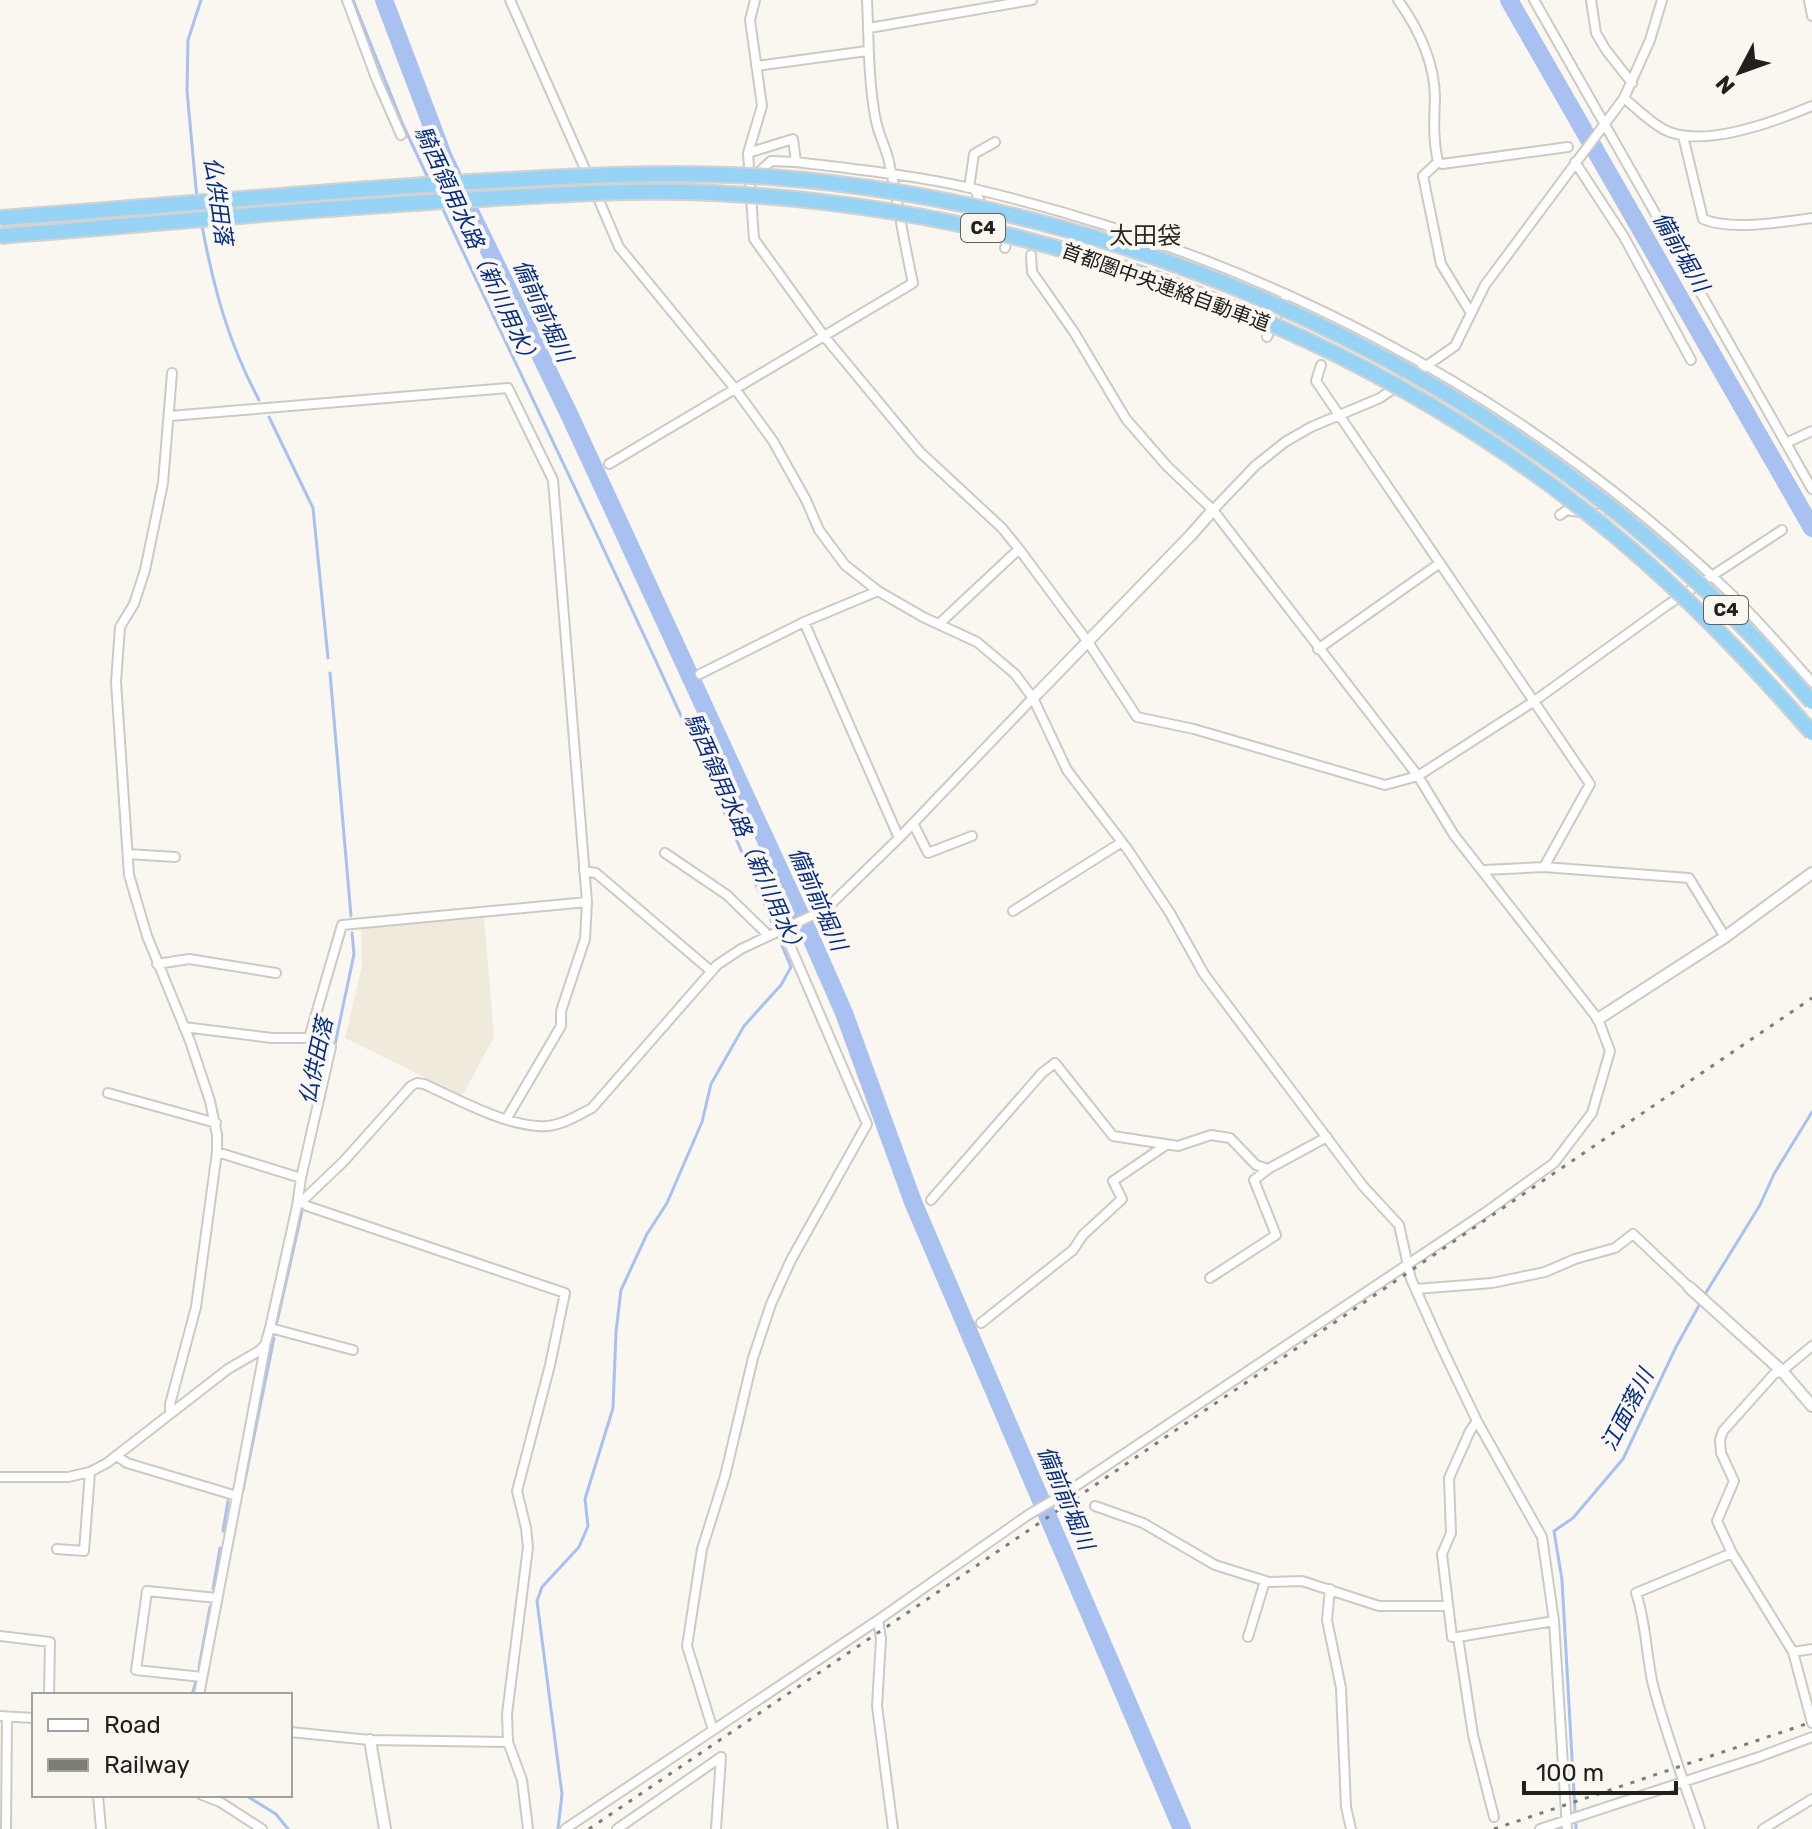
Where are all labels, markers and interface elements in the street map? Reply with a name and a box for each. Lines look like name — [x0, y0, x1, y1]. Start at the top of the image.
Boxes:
north arrow — [1700, 32, 1780, 112]
text: N — [1710, 70, 1741, 100]
water label: 騎西領用水路（新川用水） — [409, 122, 545, 372]
water label: 仏供田落 — [199, 156, 238, 249]
water label: 備前堀川 — [1647, 207, 1716, 299]
road number: C4 — [961, 214, 1005, 242]
district label: 太田袋 — [1109, 222, 1181, 250]
street label: 首都圏中央連絡自動車道 — [1059, 238, 1273, 336]
water label: 備前前堀川 — [508, 255, 579, 368]
road number: C4 — [1704, 596, 1748, 624]
water label: 騎西領用水路（新川用水） — [679, 709, 811, 961]
water label: 備前前堀川 — [783, 843, 854, 957]
water label: 仏供田落 — [294, 1012, 339, 1107]
water label: 江面落川 — [1595, 1363, 1660, 1455]
water label: 備前前堀川 — [1032, 1442, 1101, 1556]
legend — [32, 1693, 292, 1797]
text: Road — [104, 1711, 161, 1739]
scale bar — [1524, 1745, 1676, 1795]
text: Railway — [104, 1751, 190, 1779]
text: 100 m — [1536, 1759, 1604, 1787]

